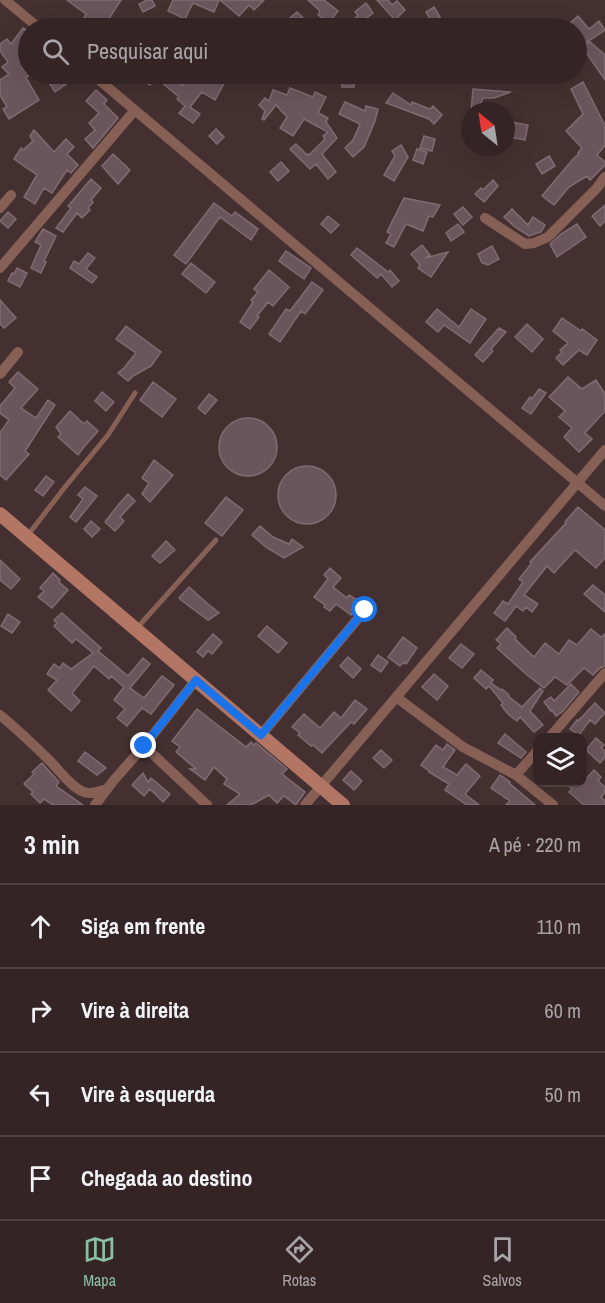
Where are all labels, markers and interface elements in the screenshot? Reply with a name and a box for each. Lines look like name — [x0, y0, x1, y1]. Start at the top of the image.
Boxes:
search box — [18, 18, 587, 84]
icon: search — [39, 35, 72, 68]
text: Pesquisar aqui — [87, 36, 208, 66]
north arrow — [461, 102, 515, 156]
route start — [351, 596, 377, 622]
route end — [130, 732, 156, 758]
map controls — [533, 733, 587, 787]
button: layers — [533, 733, 587, 787]
text: 3 min — [24, 827, 80, 862]
text: A pé · 220 m — [489, 831, 581, 858]
icon: ahead — [24, 910, 57, 943]
text: Siga em frente — [81, 911, 205, 941]
text: 110 m — [537, 913, 581, 940]
icon: right — [24, 994, 57, 1027]
text: Vire à direita — [81, 995, 189, 1025]
text: 60 m — [545, 997, 581, 1024]
icon: left — [24, 1078, 57, 1111]
text: Vire à esquerda — [81, 1079, 215, 1109]
text: 50 m — [545, 1081, 581, 1108]
icon: arrive — [24, 1162, 57, 1195]
text: Chegada ao destino — [81, 1163, 252, 1193]
tab: Mapa — [83, 1233, 116, 1291]
tab: Rotas — [282, 1233, 316, 1291]
tab: Salvos — [483, 1233, 522, 1291]

